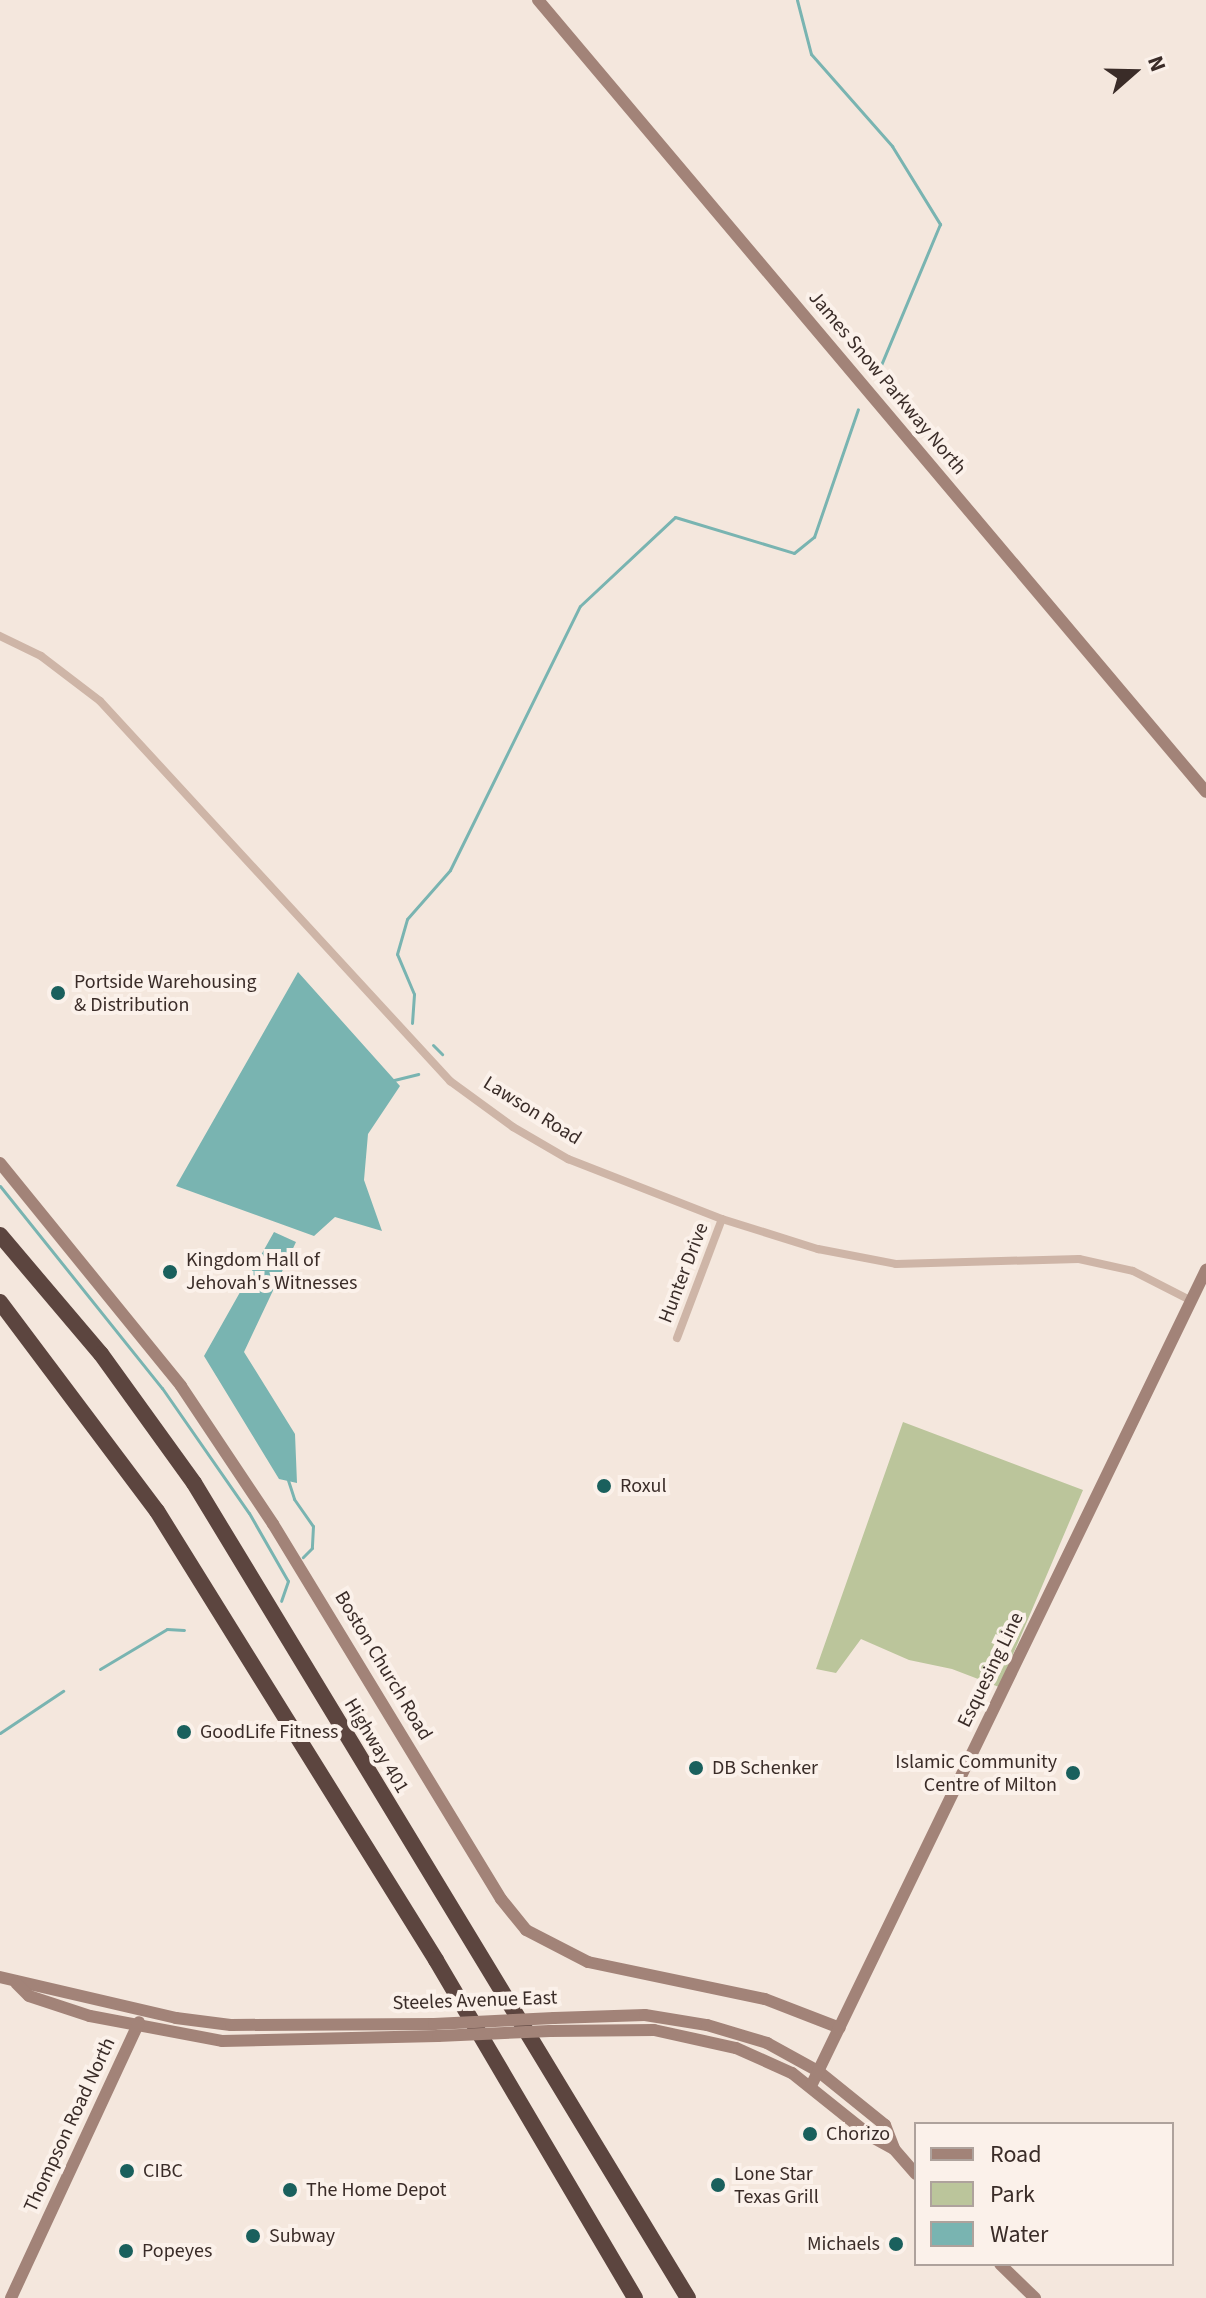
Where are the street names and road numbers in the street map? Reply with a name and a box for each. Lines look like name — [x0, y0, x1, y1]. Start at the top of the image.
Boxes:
street label: James Snow Parkway North — [803, 286, 971, 480]
street label: Lawson Road — [478, 1071, 586, 1151]
street label: Hunter Drive — [654, 1219, 714, 1327]
street label: Boston Church Road — [329, 1587, 437, 1745]
street label: Esquesing Line — [953, 1609, 1029, 1731]
street label: Highway 401 — [338, 1694, 414, 1798]
street label: Steeles Avenue East — [392, 1986, 558, 2016]
street label: Thompson Road North — [19, 2034, 121, 2216]

